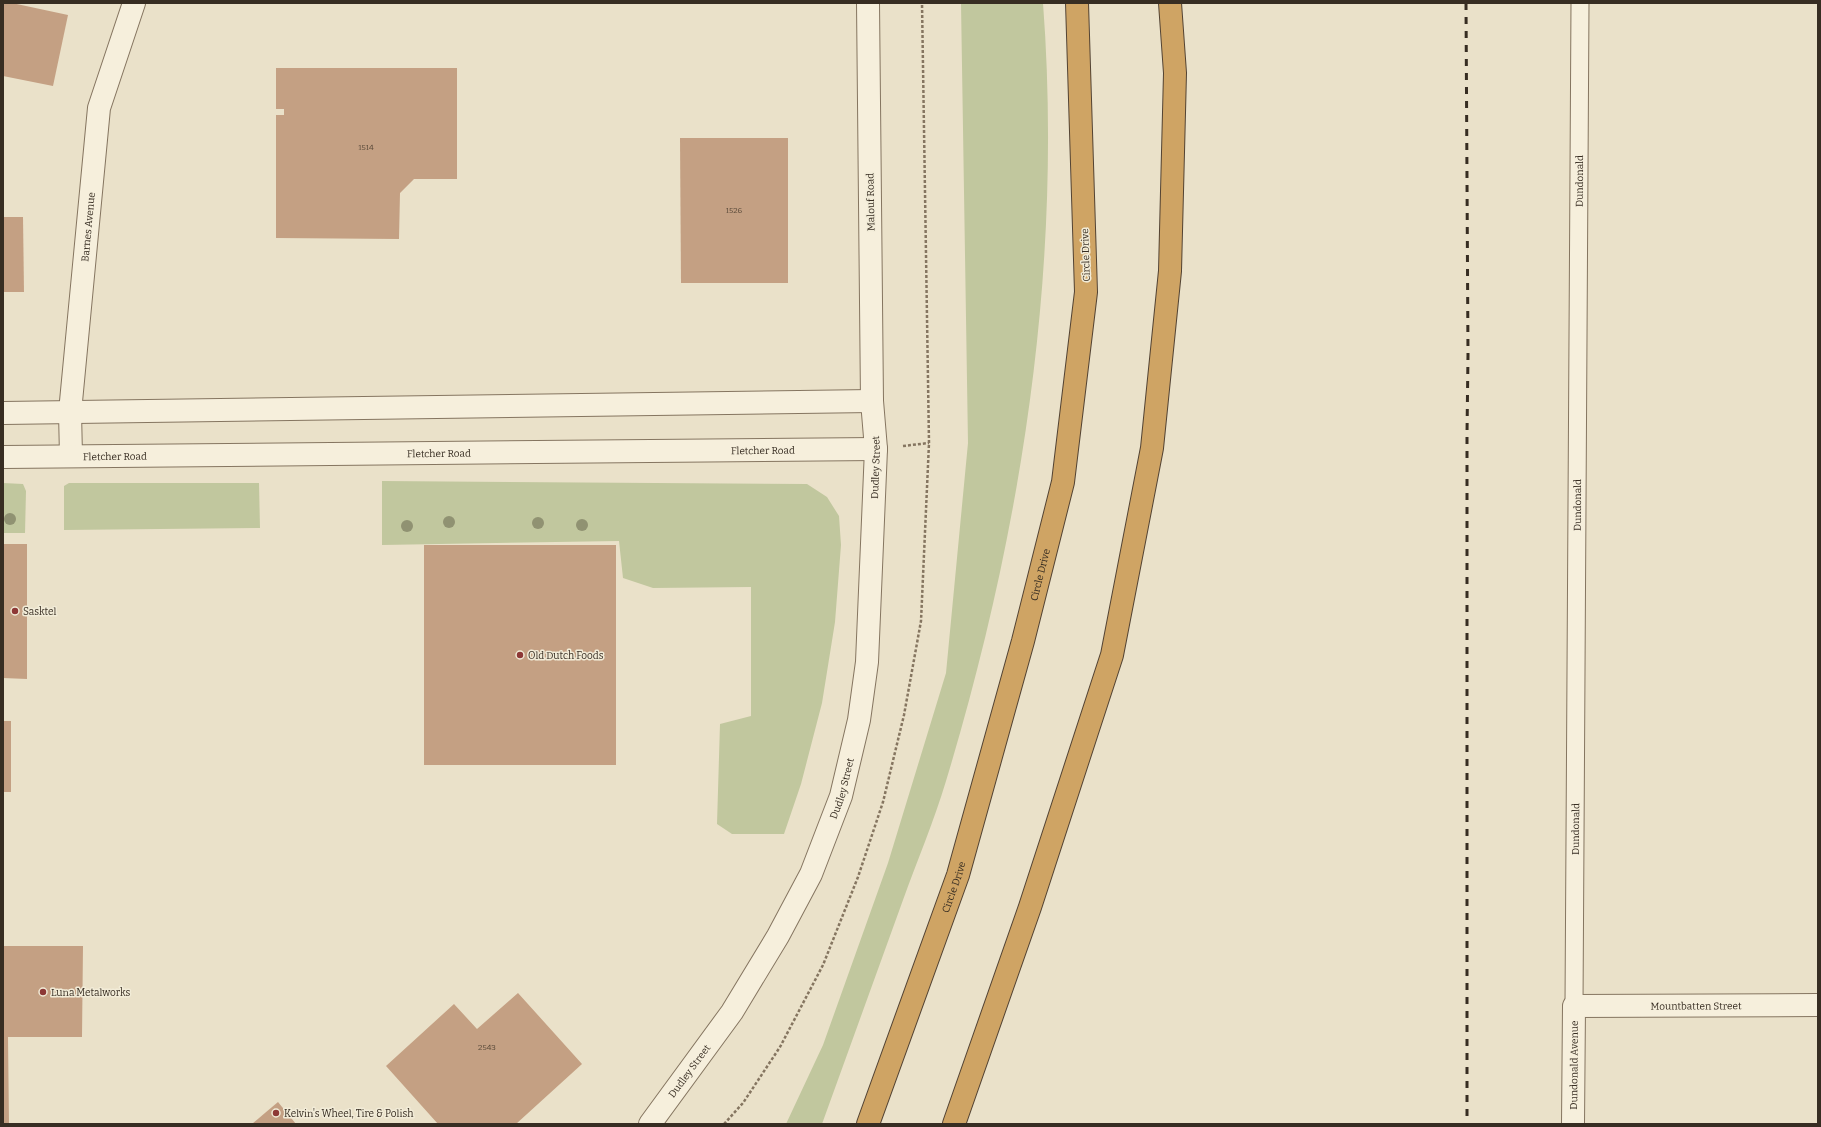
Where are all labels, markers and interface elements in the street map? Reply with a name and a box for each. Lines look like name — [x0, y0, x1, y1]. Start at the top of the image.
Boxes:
house number: 1514 — [358, 143, 374, 152]
street label: Dundonald — [1574, 155, 1586, 207]
street label: Malouf Road — [864, 173, 878, 231]
street label: Barnes Avenue — [79, 192, 98, 262]
house number: 1526 — [726, 206, 743, 215]
street label: Circle Drive — [1079, 228, 1093, 282]
street label: Dudley Street — [869, 435, 883, 499]
street label: Fletcher Road — [731, 445, 795, 457]
street label: Fletcher Road — [407, 448, 471, 460]
street label: Fletcher Road — [83, 451, 147, 463]
street label: Dundonald — [1572, 479, 1584, 531]
street label: Circle Drive — [1028, 548, 1053, 602]
marker: Sasktel — [10, 606, 20, 616]
place label: Sasktel — [23, 606, 56, 618]
marker: Old Dutch Foods — [515, 650, 525, 660]
place label: Old Dutch Foods — [528, 650, 604, 662]
street label: Dudley Street — [828, 757, 857, 821]
street label: Dundonald — [1570, 803, 1582, 855]
street label: Circle Drive — [940, 860, 968, 914]
marker: Luna Metalworks — [38, 987, 48, 997]
place label: Luna Metalworks — [51, 987, 130, 999]
street label: Mountbatten Street — [1650, 1000, 1742, 1013]
street label: Dundonald Avenue — [1568, 1020, 1581, 1110]
street label: Dudley Street — [666, 1042, 713, 1100]
house number: 2543 — [478, 1043, 496, 1052]
marker: Kelvin's Wheel, Tire & Polish — [271, 1108, 281, 1118]
place label: Kelvin's Wheel, Tire & Polish — [284, 1108, 414, 1120]

